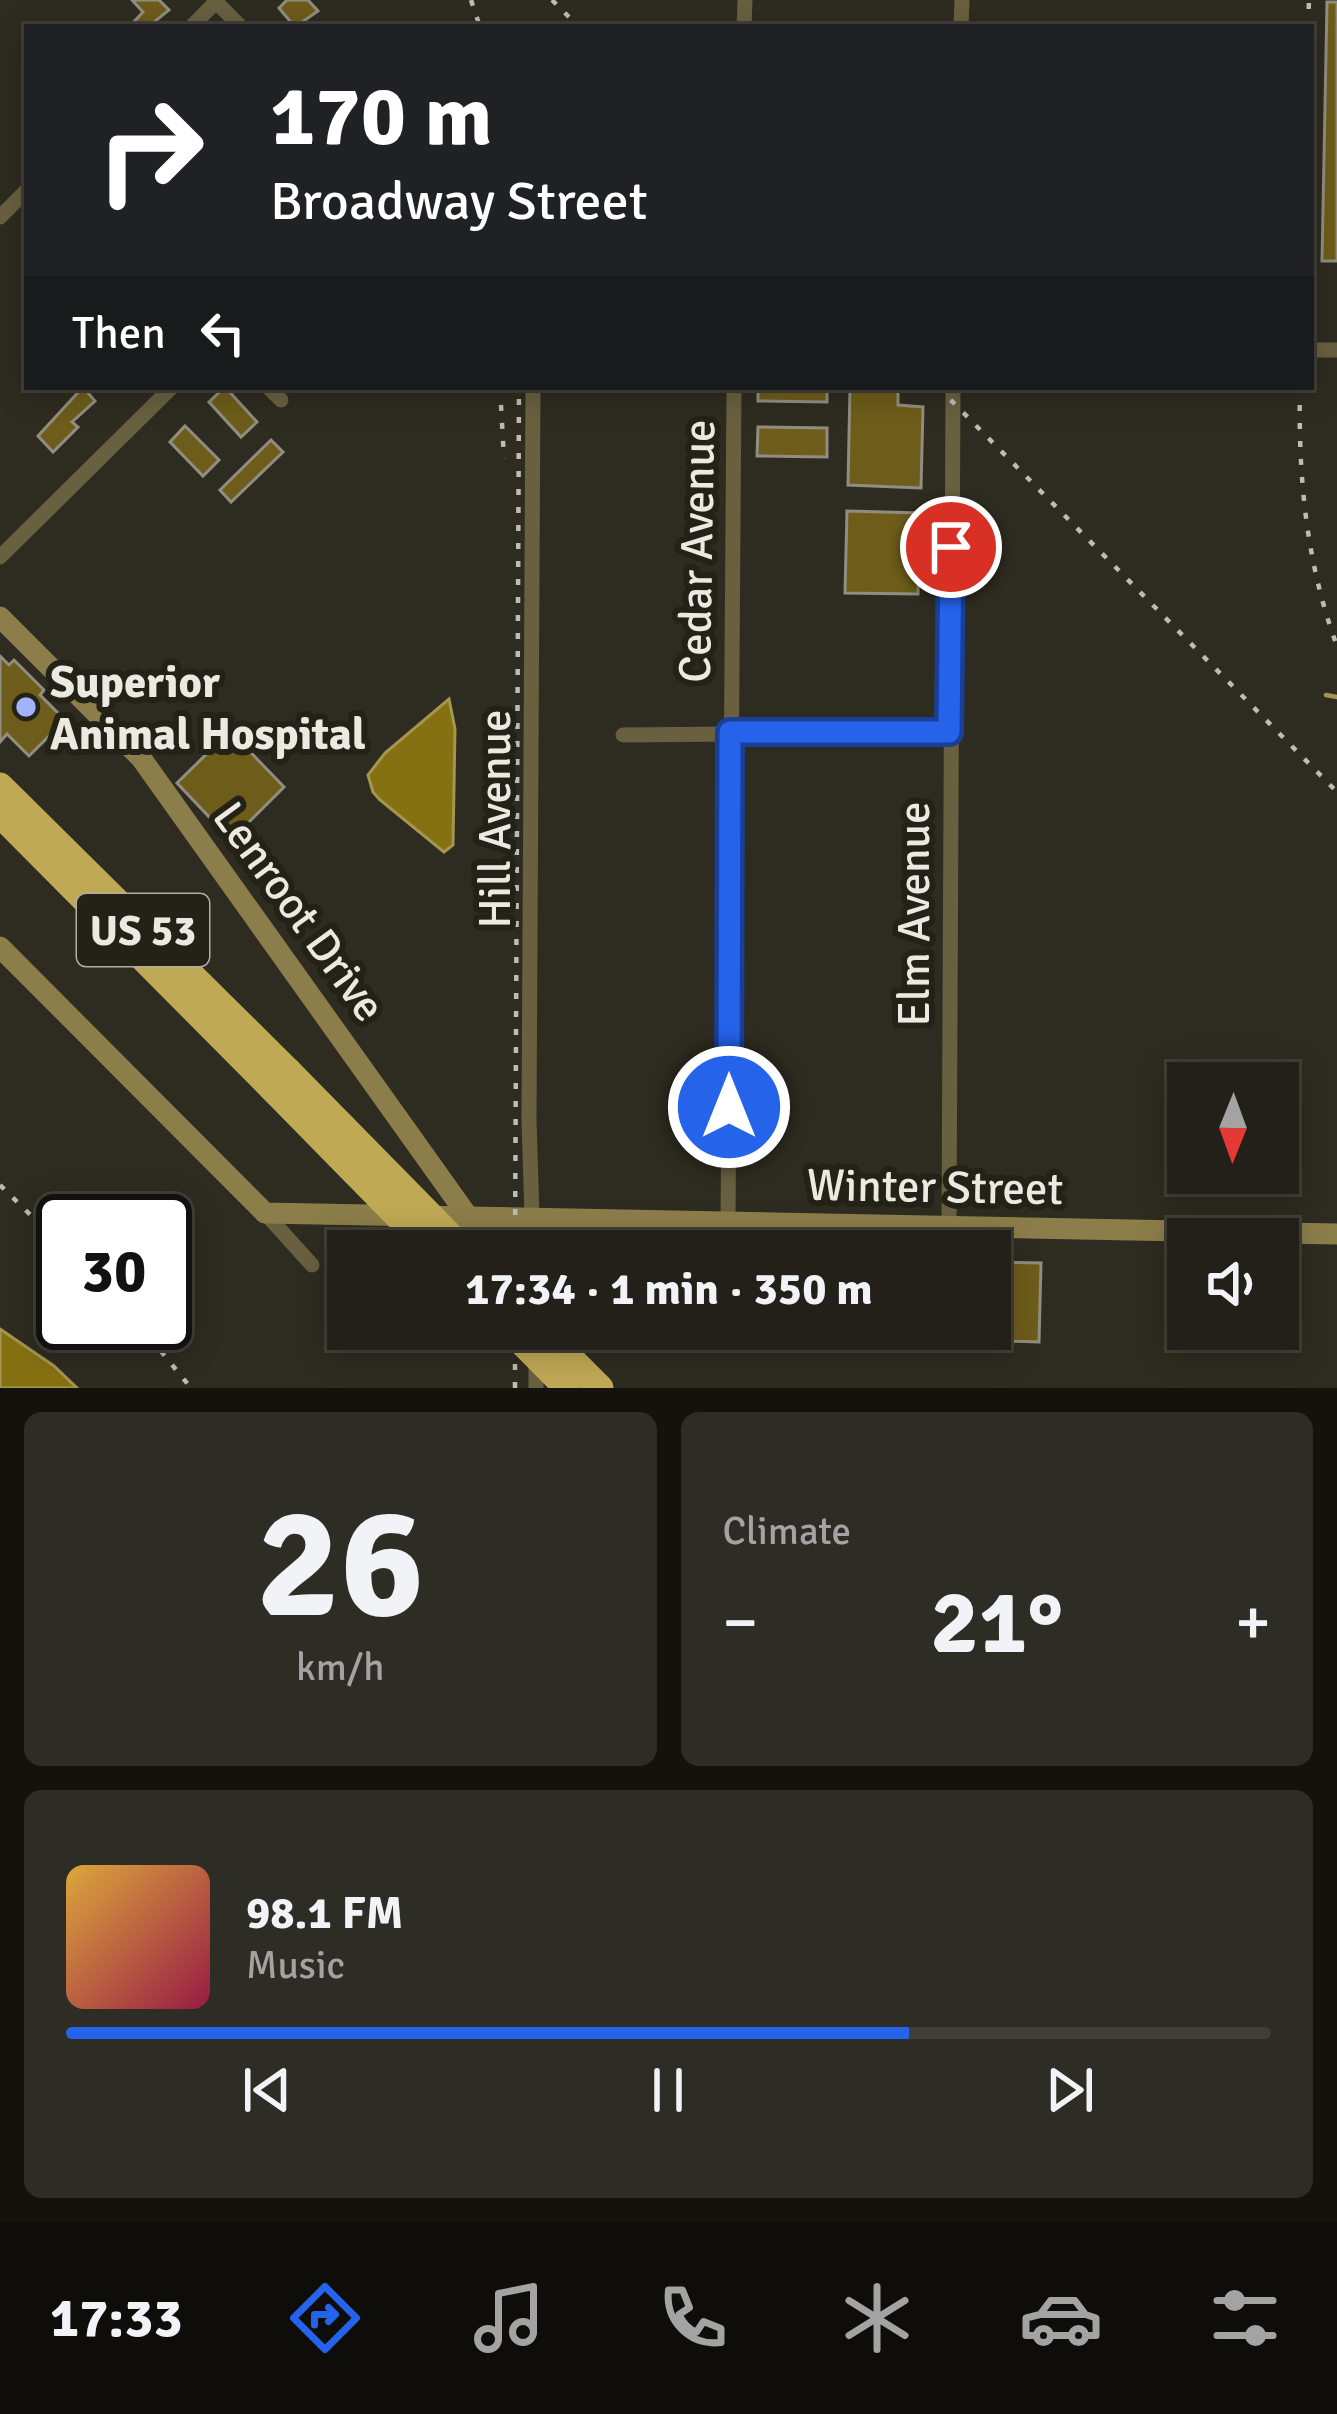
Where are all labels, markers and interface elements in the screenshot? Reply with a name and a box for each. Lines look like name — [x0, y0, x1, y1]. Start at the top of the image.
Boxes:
text: 170 m — [270, 65, 492, 169]
icon: right — [72, 72, 228, 228]
text: Broadway Street — [270, 168, 648, 235]
icon: left — [190, 300, 256, 366]
text: Then — [72, 306, 166, 361]
street label: Cedar Avenue — [668, 419, 727, 683]
pin — [900, 496, 1002, 598]
icon: arrive — [918, 514, 984, 580]
place label: Superior Animal Hospital — [50, 655, 366, 762]
marker: Superior Animal Hospital — [13, 694, 39, 720]
street label: Hill Avenue — [468, 709, 523, 929]
street label: Lenroot Drive — [201, 791, 397, 1032]
street label: Elm Avenue — [887, 801, 942, 1027]
road number: US 53 — [77, 894, 209, 966]
position arrow — [666, 1044, 792, 1170]
north arrow — [1167, 1062, 1299, 1194]
map controls — [1167, 1062, 1299, 1350]
street label: Winter Street — [806, 1158, 1064, 1217]
speed limit sign: 30 — [36, 1194, 192, 1350]
button: sound — [1167, 1218, 1299, 1350]
text: 17:34 · 1 min · 350 m — [465, 1262, 873, 1317]
text: 26 — [256, 1468, 424, 1661]
text: Climate — [723, 1507, 851, 1555]
text: 21° — [930, 1567, 1063, 1678]
text: − — [723, 1582, 758, 1663]
text: + — [1235, 1582, 1271, 1663]
text: km/h — [296, 1643, 384, 1691]
text: 98.1 FM — [246, 1886, 403, 1941]
text: Music — [246, 1941, 345, 1989]
icon: previous — [234, 2057, 300, 2123]
icon: pause — [635, 2057, 701, 2123]
icon: next — [1037, 2057, 1103, 2123]
icon: directions — [283, 2276, 367, 2360]
icon: music — [467, 2276, 551, 2360]
icon: phone — [651, 2276, 735, 2360]
icon: climate — [835, 2276, 919, 2360]
icon: car — [1019, 2276, 1103, 2360]
icon: filters — [1203, 2276, 1287, 2360]
text: 17:33 — [50, 2285, 183, 2352]

